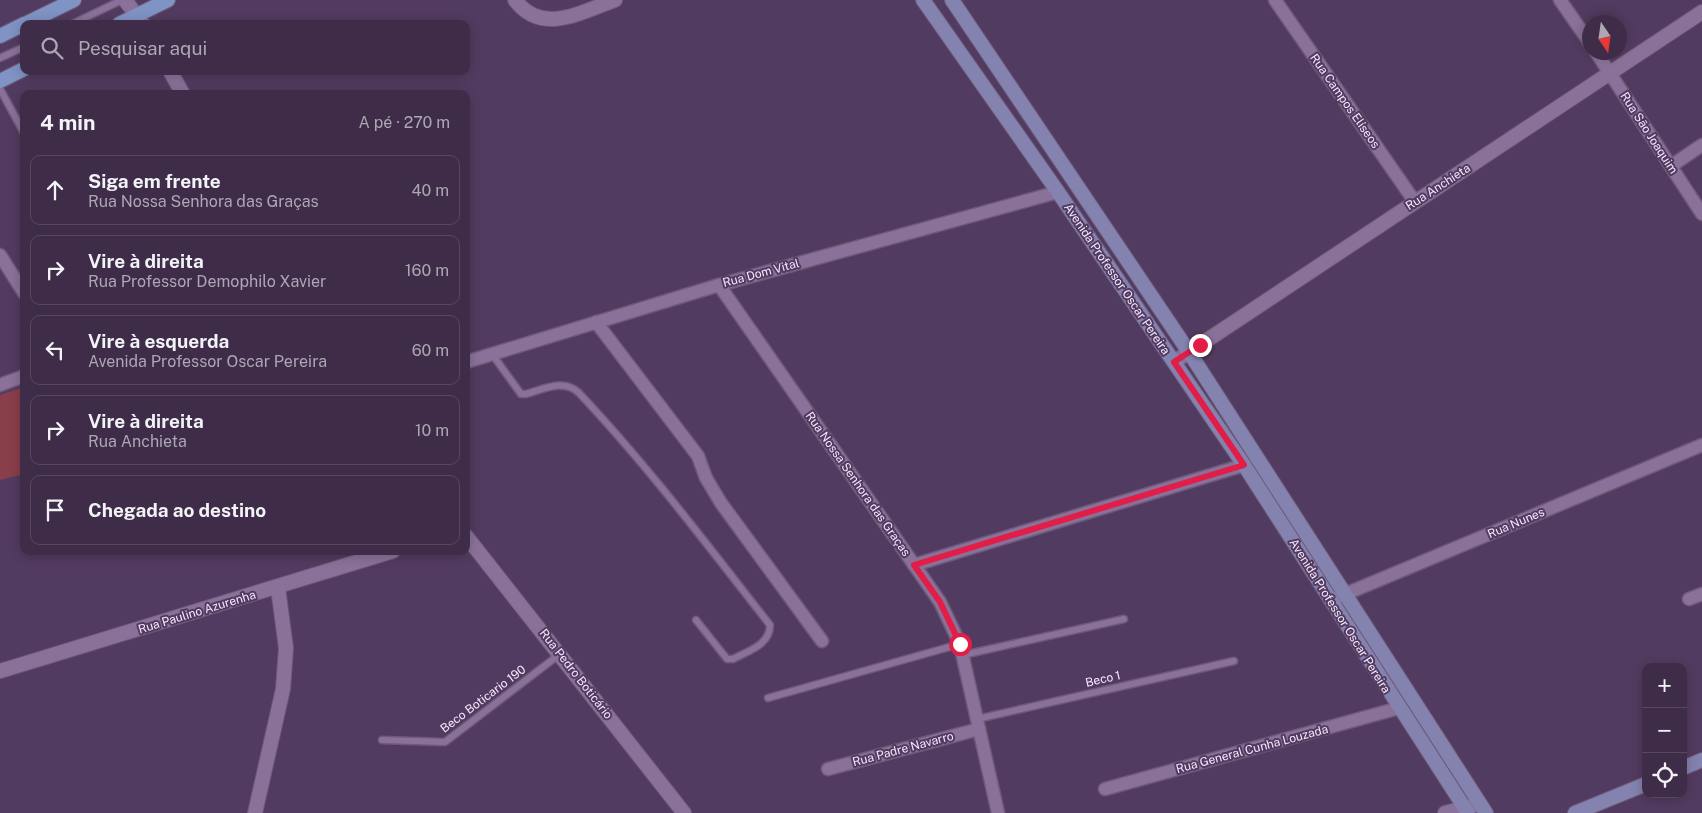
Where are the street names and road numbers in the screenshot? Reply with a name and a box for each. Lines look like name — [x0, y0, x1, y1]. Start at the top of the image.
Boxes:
street label: Rua Campos Elíseos — [1307, 51, 1383, 151]
street label: Rua São Joaquim — [1617, 90, 1681, 176]
street label: Rua Anchieta — [1403, 161, 1473, 213]
street label: Avenida Professor Oscar Pereira — [1061, 201, 1173, 357]
street label: Rua Dom Vital — [721, 256, 801, 290]
street label: Rua Nossa Senhora das Graças — [803, 409, 913, 559]
street label: Rua Nunes — [1485, 505, 1547, 541]
street label: Avenida Professor Oscar Pereira — [1287, 536, 1393, 696]
street label: Rua Paulino Azurenha — [137, 587, 257, 637]
street label: Rua Pedro Boticário — [537, 626, 616, 722]
street label: Beco Boticario 190 — [438, 662, 528, 736]
street label: Beco 1 — [1084, 668, 1122, 690]
street label: Rua General Cunha Louzada — [1174, 722, 1330, 776]
street label: Rua Padre Navarro — [851, 729, 955, 769]

